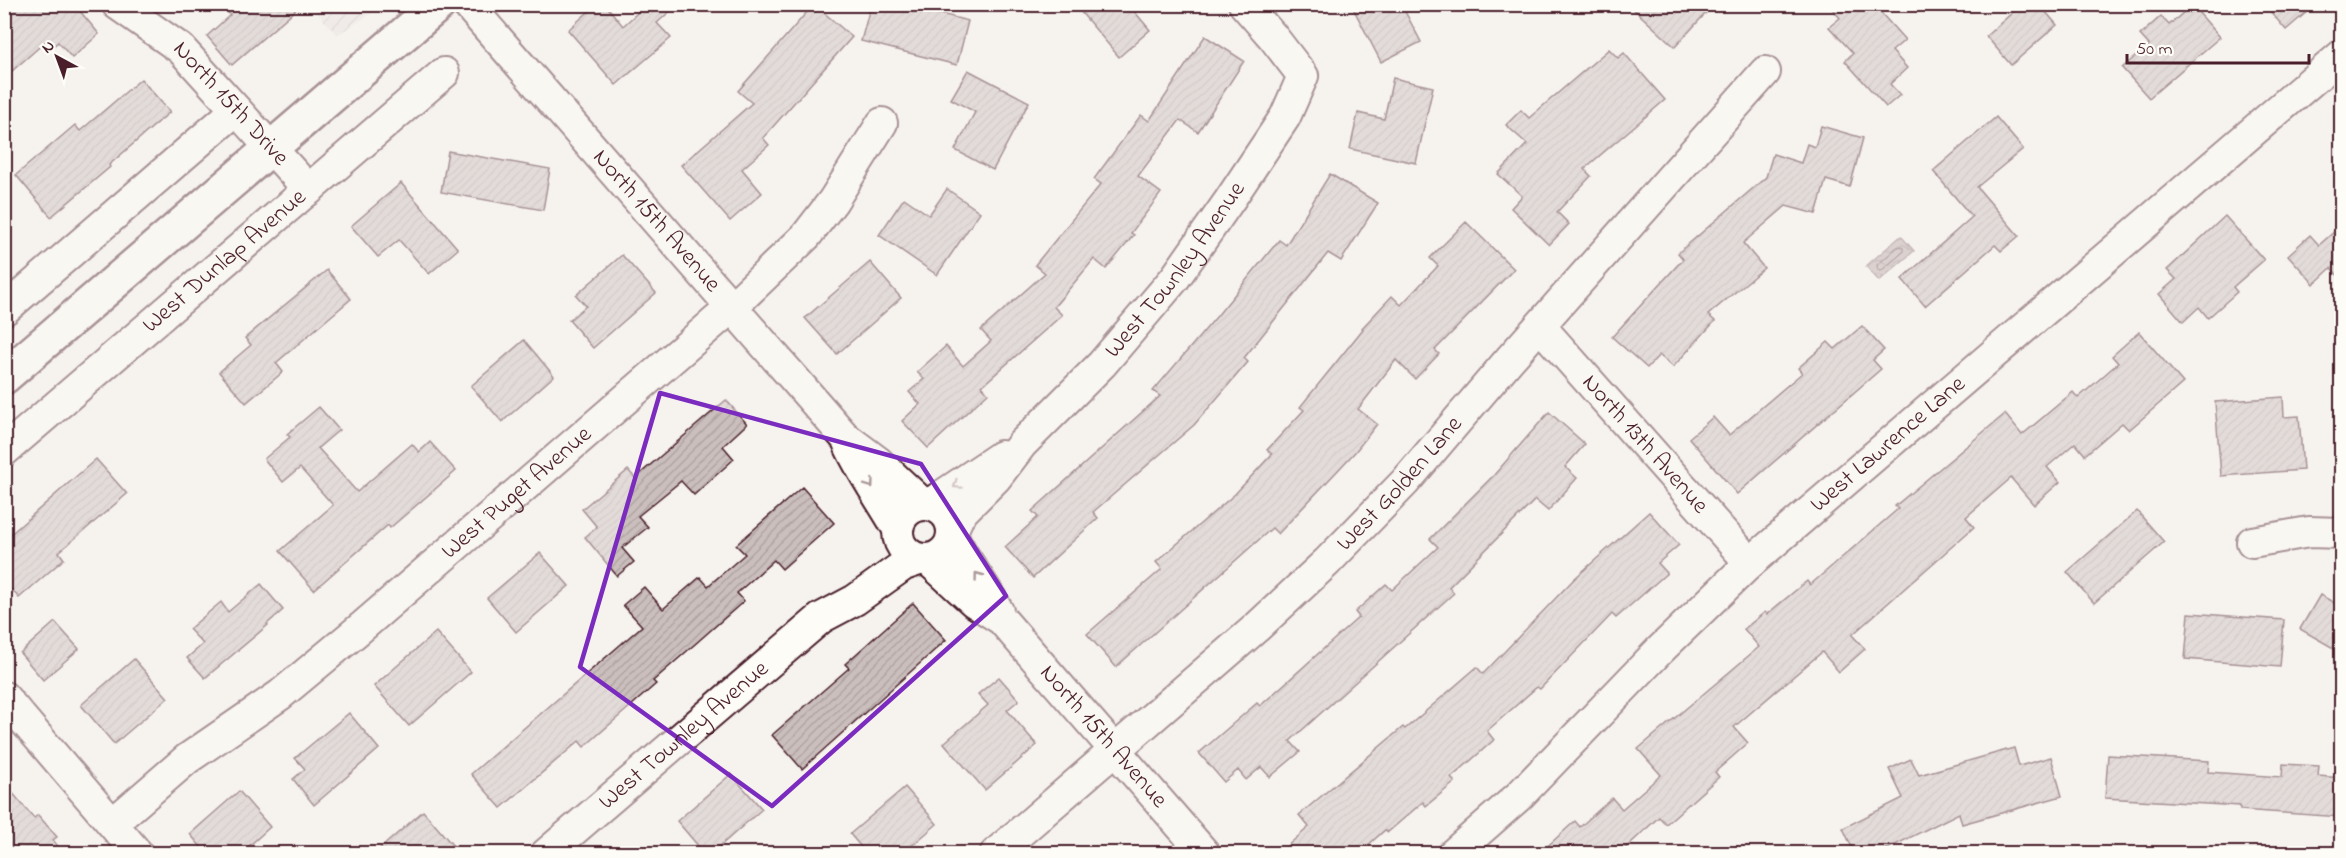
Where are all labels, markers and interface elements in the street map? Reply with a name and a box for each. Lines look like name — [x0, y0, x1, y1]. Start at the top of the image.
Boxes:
north arrow — [27, 27, 87, 87]
scale bar — [2127, 27, 2308, 65]
street label: North 15th Drive — [164, 33, 297, 174]
text: N — [37, 34, 61, 60]
text: 50 m — [2136, 37, 2173, 63]
street label: North 15th Avenue — [584, 142, 729, 301]
street label: West Townley Avenue — [1096, 175, 1255, 366]
street label: West Dunlap Avenue — [135, 181, 315, 342]
street label: North 13th Avenue — [1573, 367, 1717, 522]
street label: West Lawrence Lane — [1803, 367, 1974, 521]
street label: West Golden Lane — [1329, 408, 1471, 560]
street label: West Puget Avenue — [434, 418, 600, 568]
one-way arrow — [863, 478, 874, 489]
one-way arrow — [952, 478, 963, 489]
one-way arrow — [974, 572, 985, 583]
street label: West Townley Avenue — [591, 652, 777, 819]
street label: North 15th Avenue — [1031, 657, 1176, 816]

